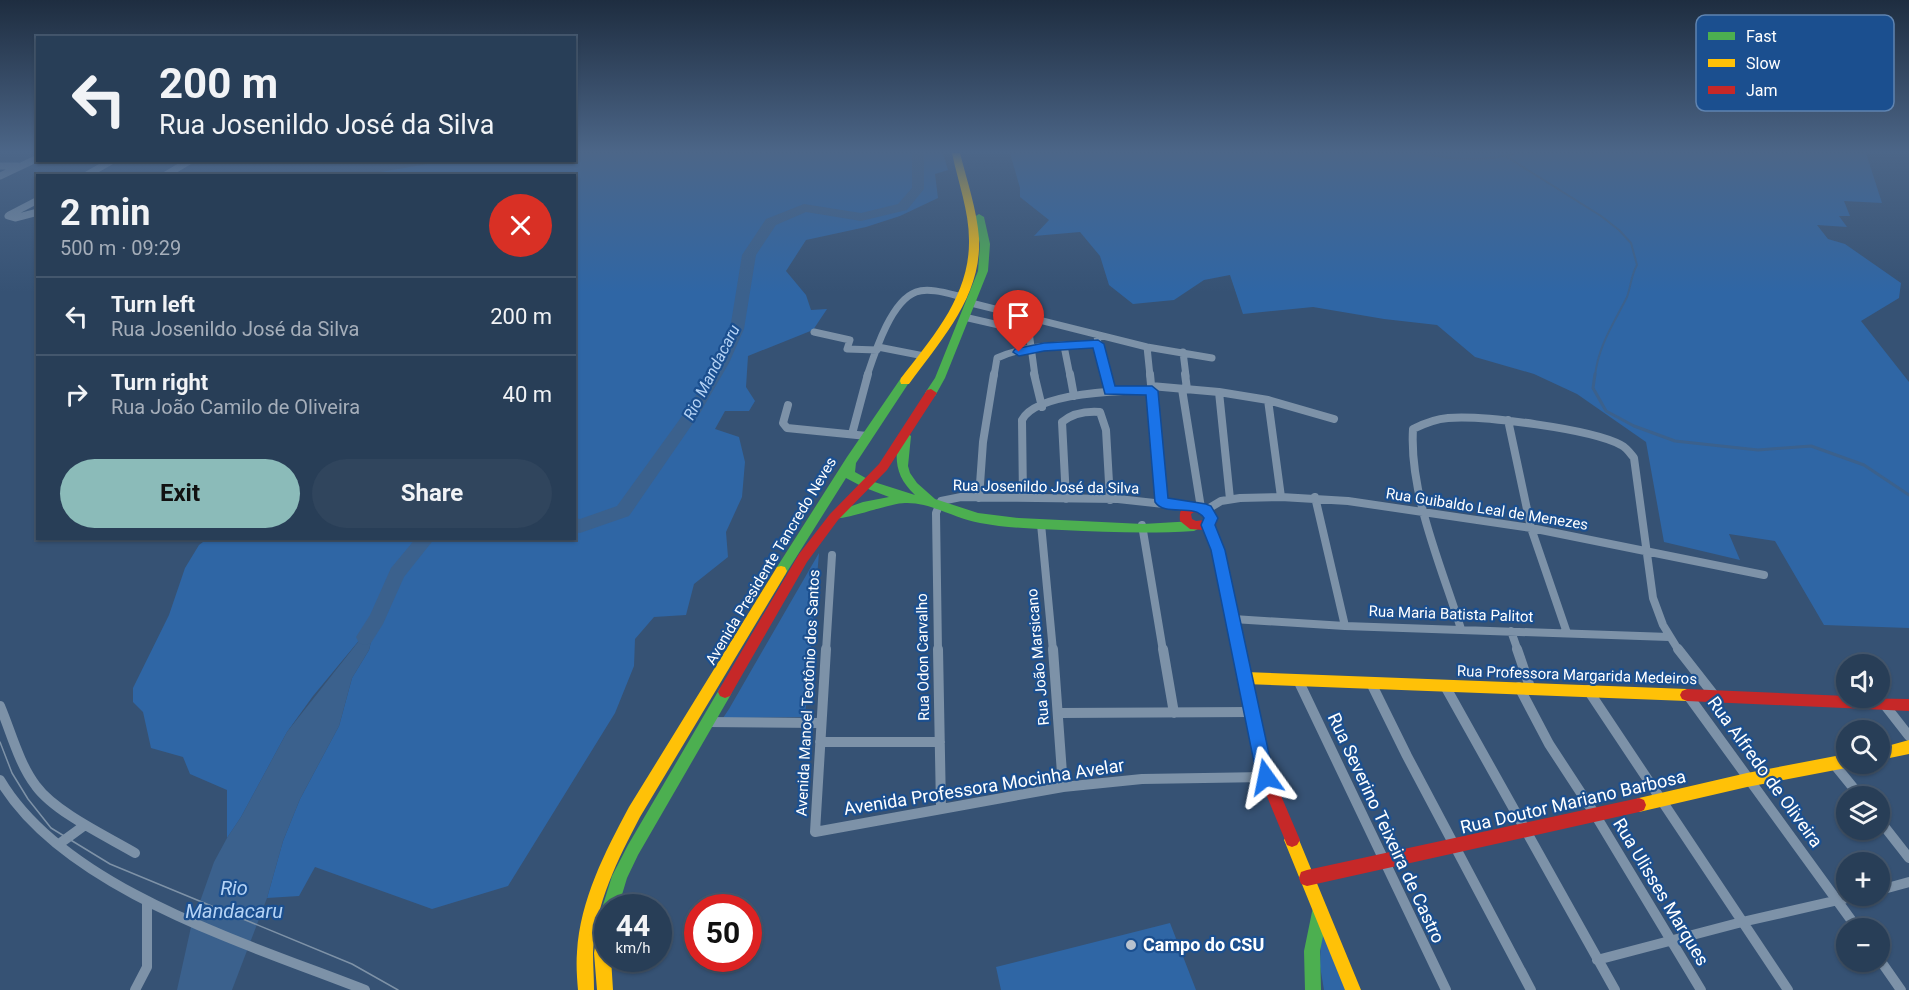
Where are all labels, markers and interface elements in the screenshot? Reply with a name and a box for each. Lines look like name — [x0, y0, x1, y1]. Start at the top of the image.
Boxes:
legend — [1696, 15, 1894, 111]
text: Fast — [1746, 27, 1777, 46]
text: Slow — [1746, 54, 1781, 73]
text: 200 m — [159, 59, 278, 108]
icon: left — [60, 60, 138, 138]
text: Jam — [1746, 81, 1778, 100]
text: Rua Josenildo José da Silva — [159, 109, 494, 141]
text: 2 min — [60, 192, 151, 234]
button: close — [489, 194, 552, 257]
text: 500 m · 09:29 — [60, 236, 181, 260]
pin — [993, 290, 1044, 352]
text: Turn left — [111, 292, 195, 317]
icon: arrive — [1002, 299, 1035, 332]
icon: left — [60, 300, 93, 333]
text: 200 m — [490, 304, 552, 329]
text: Rua Josenildo José da Silva — [111, 317, 359, 341]
water label: Rio Mandacaru — [679, 321, 744, 423]
text: Turn right — [111, 370, 208, 395]
icon: right — [60, 378, 93, 411]
text: 40 m — [503, 382, 552, 407]
text: Rua João Camilo de Oliveira — [111, 395, 360, 419]
street label: Avenida Presidente Tancredo Neves — [702, 454, 840, 668]
button: Exit — [60, 459, 300, 528]
button: Share — [312, 459, 552, 528]
street label: Rua Josenildo José da Silva — [953, 476, 1139, 498]
street label: Rua Guibaldo Leal de Menezes — [1385, 484, 1589, 534]
street label: Avenida Manoel Teotônio dos Santos — [793, 569, 823, 817]
street label: Rua João Marsicano — [1023, 588, 1053, 726]
street label: Rua Odon Carvalho — [913, 593, 933, 721]
street label: Rua Maria Batista Palitot — [1368, 602, 1534, 626]
map controls — [1836, 654, 1890, 972]
button: sound — [1836, 654, 1890, 708]
street label: Rua Professora Margarida Medeiros — [1457, 662, 1697, 688]
street label: Rua Alfredo de Oliveira — [1704, 692, 1827, 851]
street label: Rua Severino Teixeira de Castro — [1324, 709, 1449, 946]
button: search — [1836, 720, 1890, 774]
position arrow — [1234, 745, 1298, 809]
street label: Avenida Professora Mocinha Avelar — [842, 754, 1126, 819]
street label: Rua Doutor Mariano Barbosa — [1458, 765, 1688, 838]
button: layers — [1836, 786, 1890, 840]
street label: Rua Ulisses Marques — [1609, 814, 1714, 969]
button: + — [1836, 852, 1890, 906]
water label: Rio Mandacaru — [185, 876, 283, 923]
speed limit sign: 50 — [684, 894, 762, 972]
text: 44 — [616, 908, 650, 943]
button: − — [1836, 918, 1890, 972]
place label: Campo do CSU — [1143, 934, 1264, 955]
marker: Campo do CSU — [1124, 938, 1138, 952]
text: km/h — [615, 939, 651, 957]

